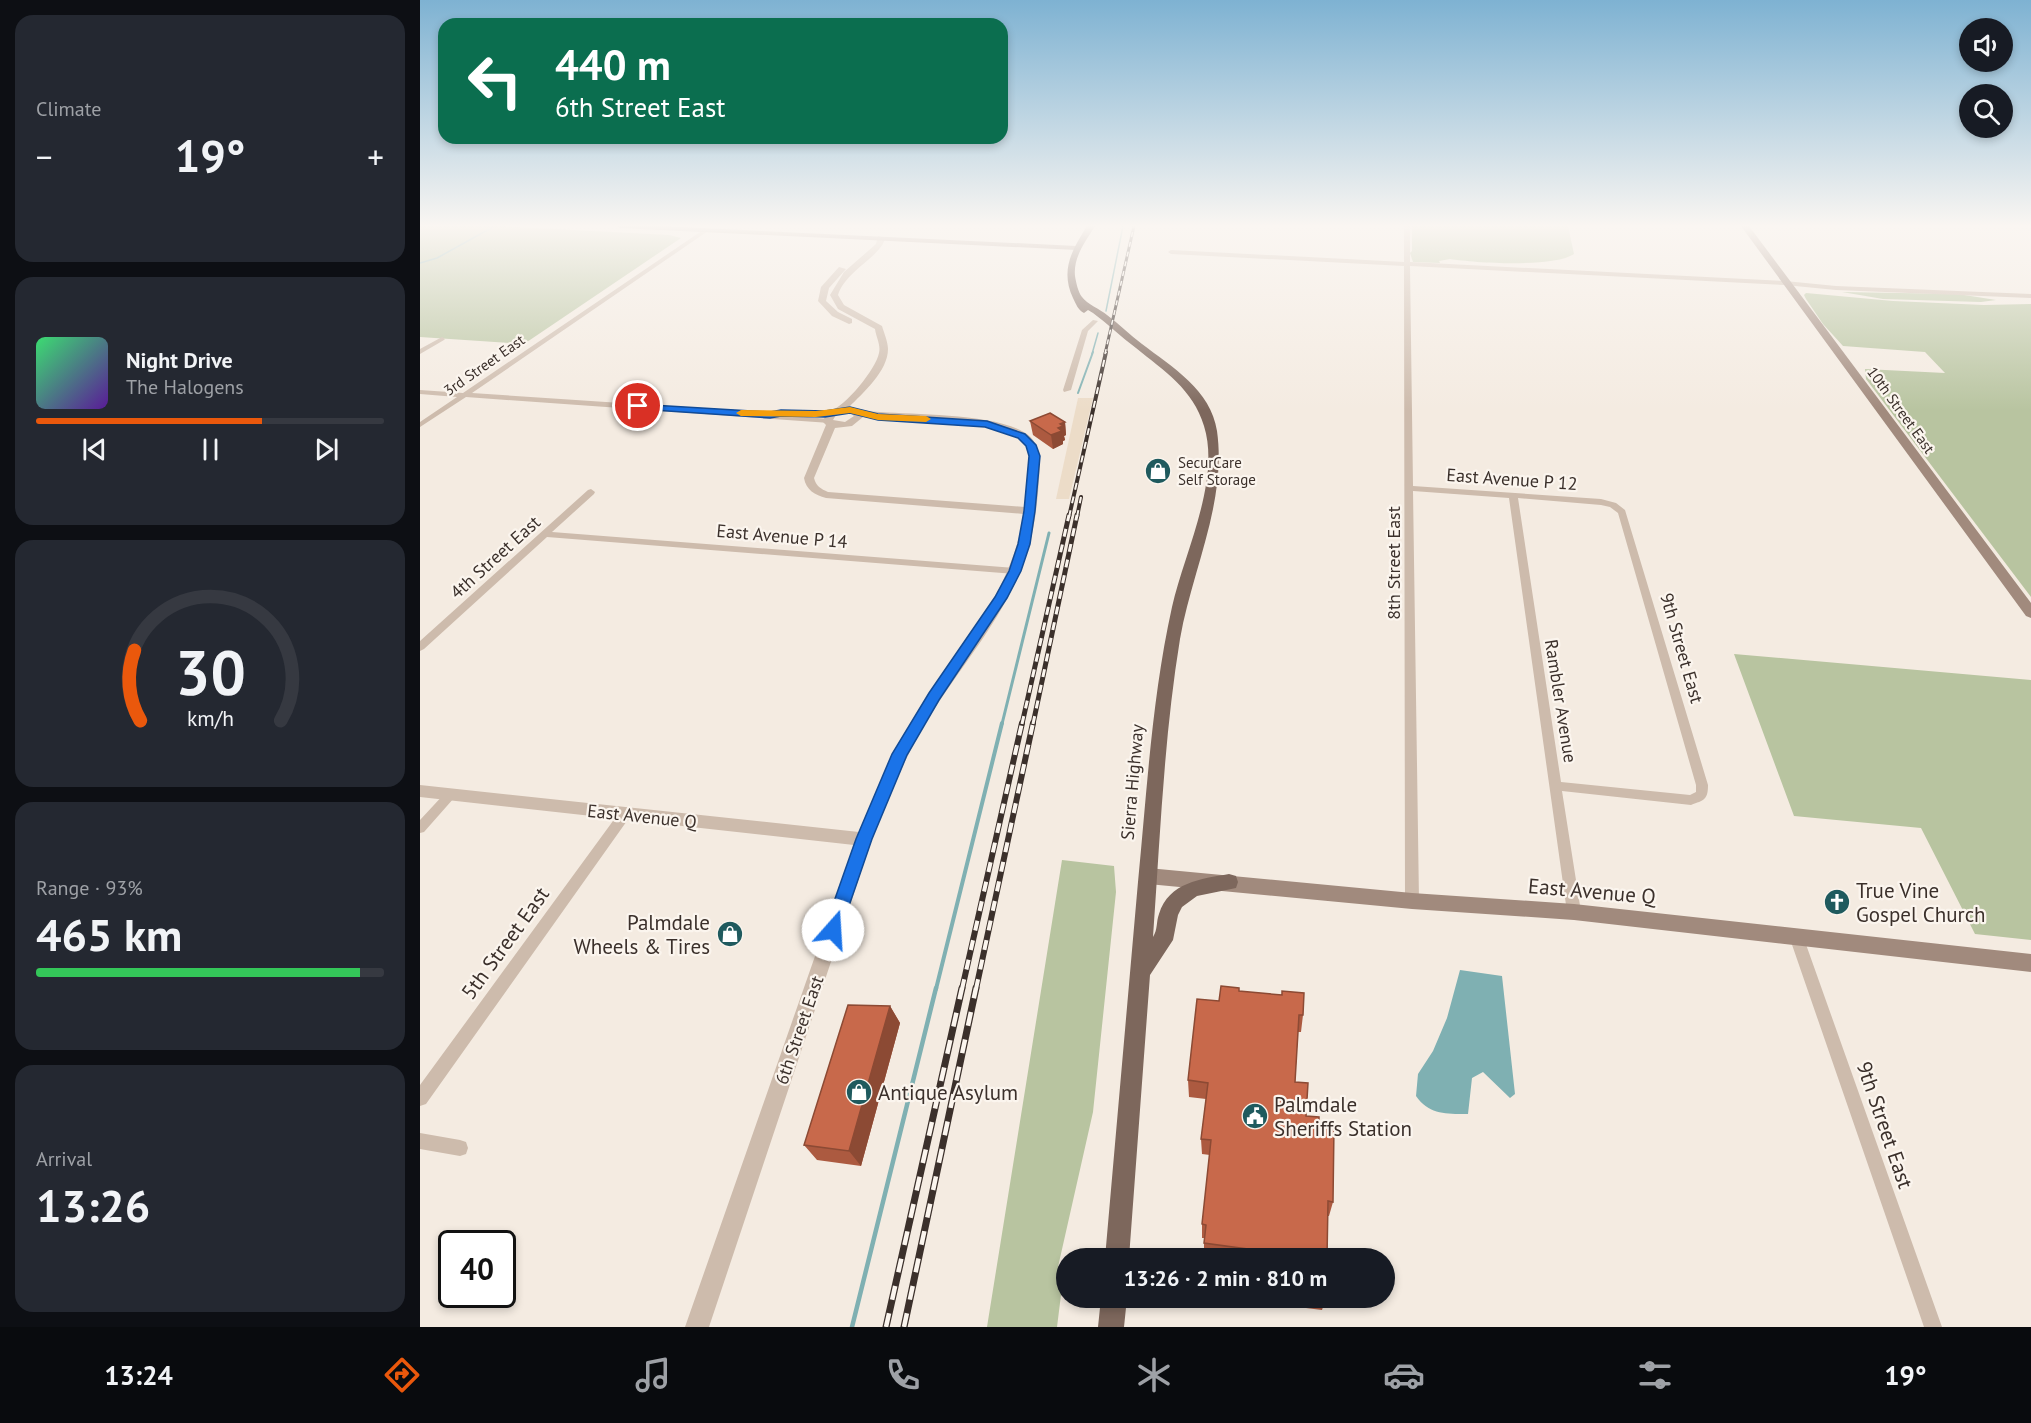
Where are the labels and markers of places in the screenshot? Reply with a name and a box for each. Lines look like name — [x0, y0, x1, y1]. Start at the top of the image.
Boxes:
pin — [612, 380, 663, 431]
place label: SecurCare Self Storage — [1178, 453, 1256, 489]
shop icon: SecurCare Self Storage — [1143, 456, 1173, 486]
place label: True Vine Gospel Church — [1856, 877, 1986, 928]
church icon: True Vine Gospel Church — [1822, 887, 1852, 917]
place label: Palmdale Wheels & Tires — [573, 909, 710, 960]
shop icon: Palmdale Wheels & Tires — [715, 919, 745, 949]
shop icon: Antique Asylum — [844, 1077, 874, 1107]
place label: Antique Asylum — [878, 1079, 1018, 1106]
place label: Palmdale Sheriffs Station — [1274, 1091, 1412, 1142]
public building icon: Palmdale Sheriffs Station — [1240, 1101, 1270, 1131]

